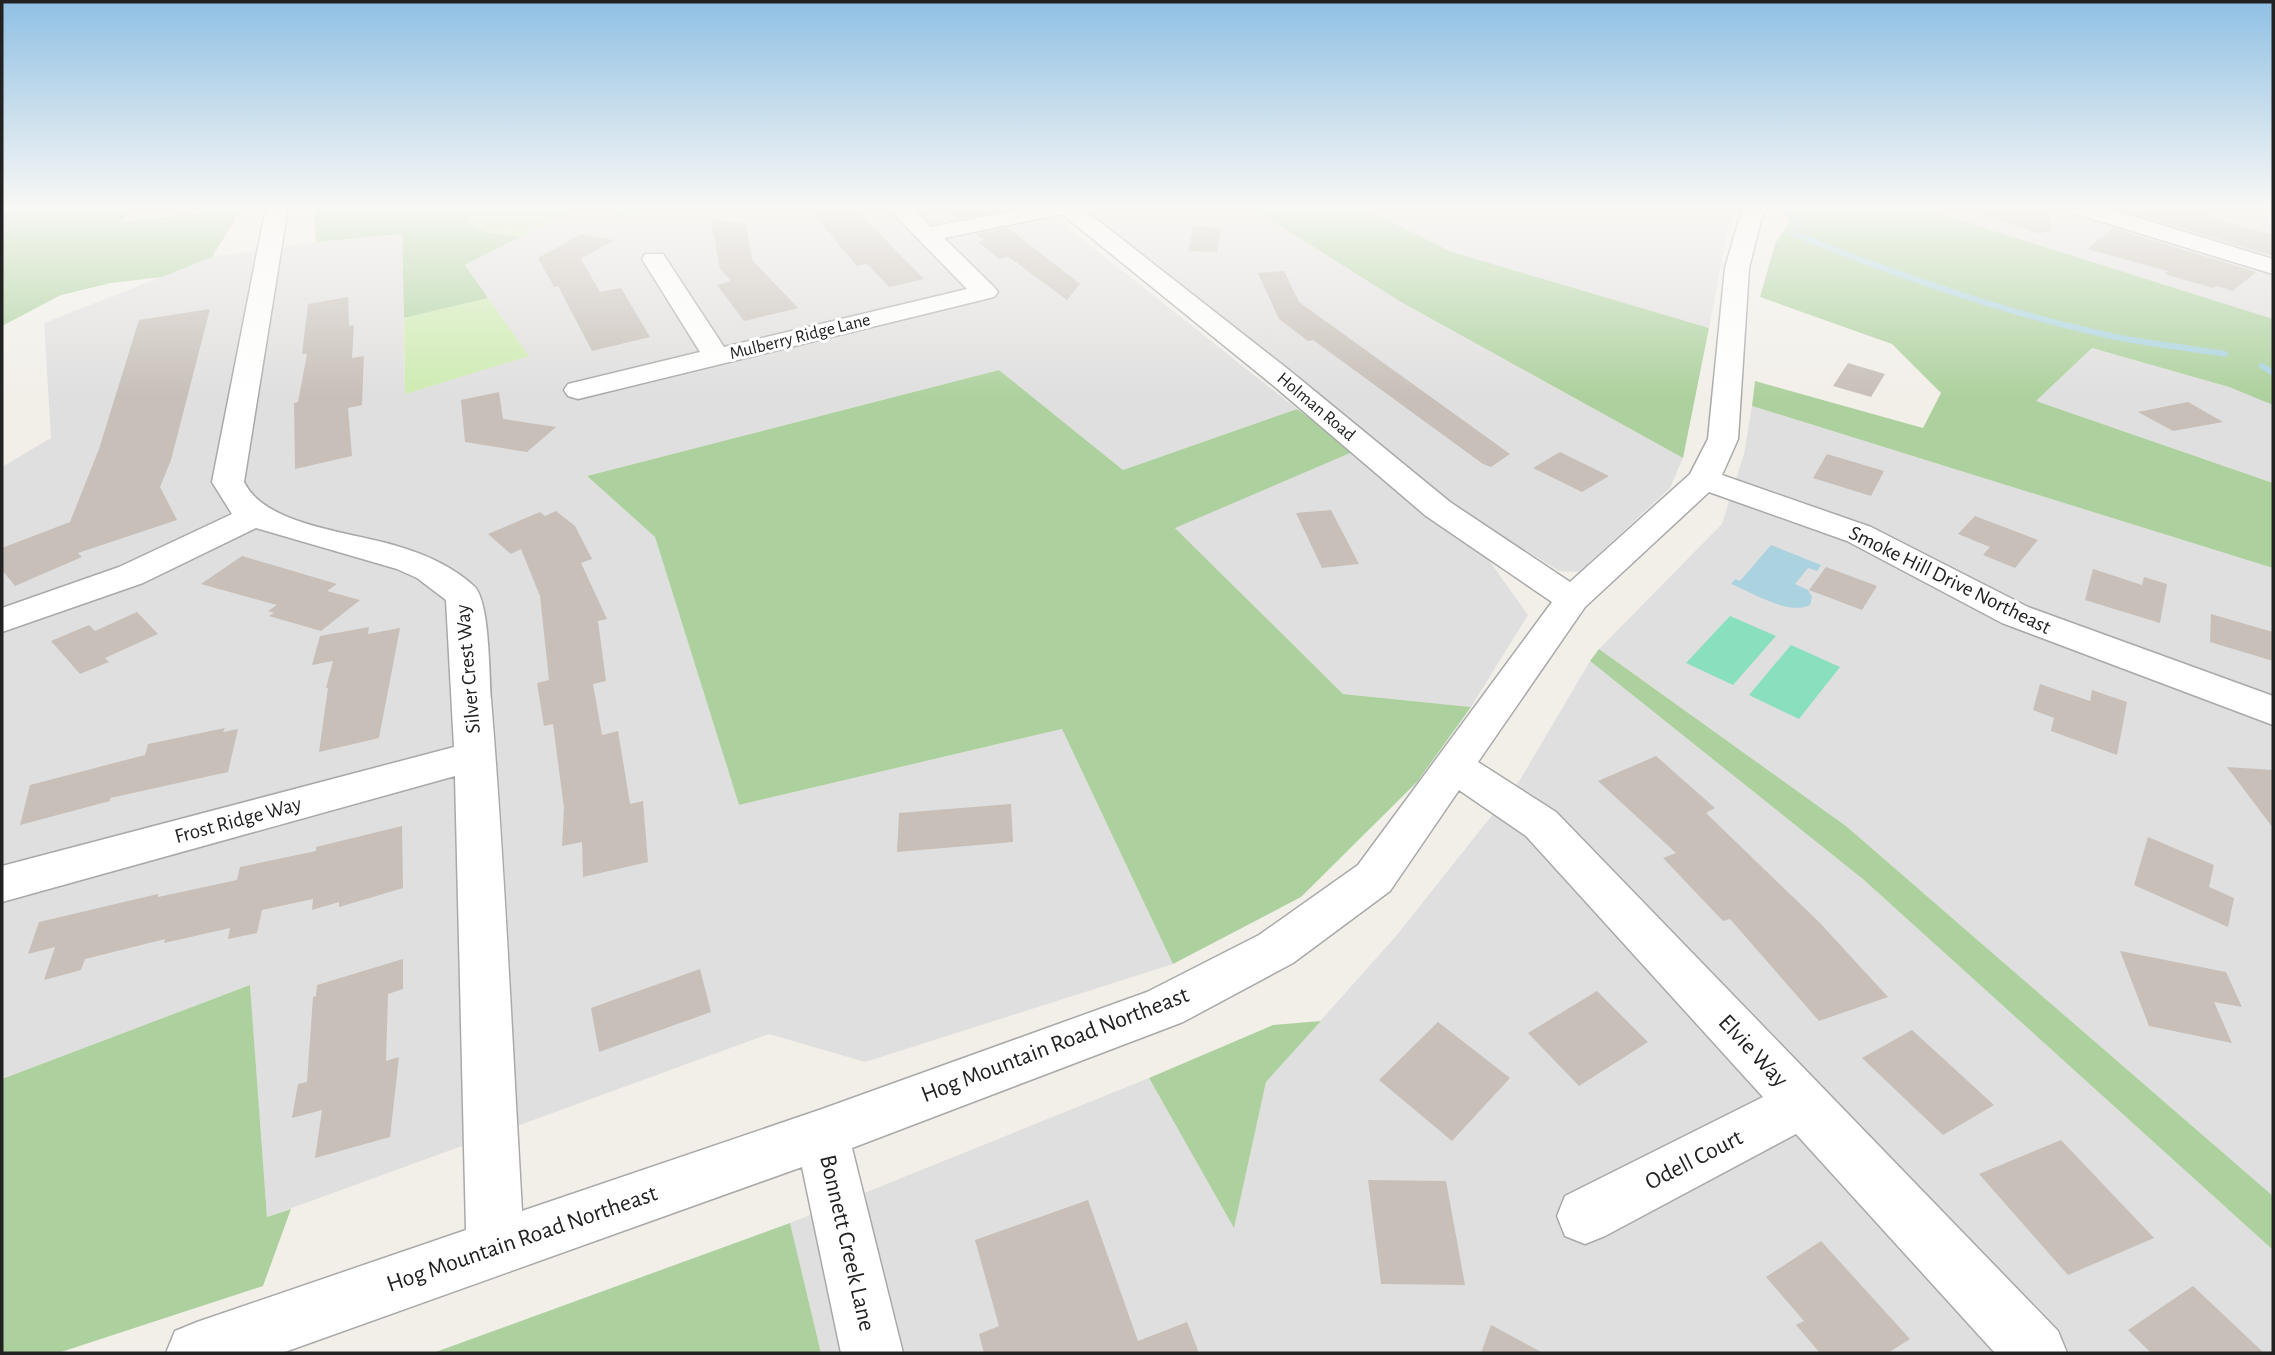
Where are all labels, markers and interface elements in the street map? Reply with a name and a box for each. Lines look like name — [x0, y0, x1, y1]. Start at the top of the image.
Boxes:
street label: Mulberry Ridge Lane — [728, 311, 872, 363]
street label: Holman Road — [1274, 369, 1358, 445]
street label: Smoke Hill Drive Northeast — [1846, 522, 2055, 638]
street label: Silver Crest Way — [452, 604, 484, 734]
street label: Frost Ridge Way — [172, 793, 304, 847]
street label: Hog Mountain Road Northeast — [918, 983, 1192, 1107]
street label: Elvie Way — [1714, 1010, 1792, 1092]
street label: Odell Court — [1641, 1125, 1747, 1195]
street label: Bonnett Creek Lane — [815, 1153, 879, 1333]
street label: Hog Mountain Road Northeast — [384, 1181, 661, 1297]

